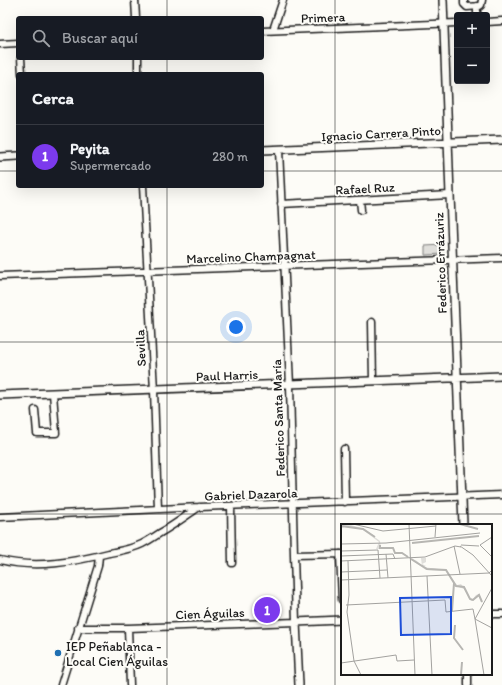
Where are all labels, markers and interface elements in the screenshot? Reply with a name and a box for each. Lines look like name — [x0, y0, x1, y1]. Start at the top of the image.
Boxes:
street label: Primera — [301, 9, 346, 26]
map controls — [454, 12, 490, 84]
button: + — [454, 12, 490, 48]
search box — [16, 16, 264, 60]
icon: search — [30, 27, 52, 49]
text: Buscar aquí — [62, 29, 138, 47]
button: − — [454, 48, 490, 84]
text: Cerca — [32, 88, 74, 108]
street label: Ignacio Carrera Pinto — [321, 123, 442, 144]
text: Peyita — [70, 140, 110, 158]
text: 1 — [42, 149, 48, 164]
text: 280 m — [212, 149, 248, 164]
text: Supermercado — [70, 158, 151, 173]
street label: Rafael Ruz — [335, 179, 395, 198]
street label: Federico Errázuriz — [431, 212, 450, 314]
street label: Marcelino Champagnat — [186, 247, 316, 266]
your location — [226, 317, 246, 337]
street label: Sevilla — [132, 329, 149, 367]
street label: Federico Santa María — [269, 358, 288, 477]
street label: Paul Harris — [196, 367, 259, 384]
street label: Gabriel Dazarola — [204, 485, 298, 504]
inset map — [341, 524, 492, 675]
pin: 1 — [254, 595, 280, 625]
street label: Cien Águilas — [175, 605, 245, 622]
place label: IEP Peñablanca - Local Cien Águilas — [66, 639, 168, 669]
marker: IEP Peñablanca - Local Cien Águilas — [53, 648, 63, 658]

